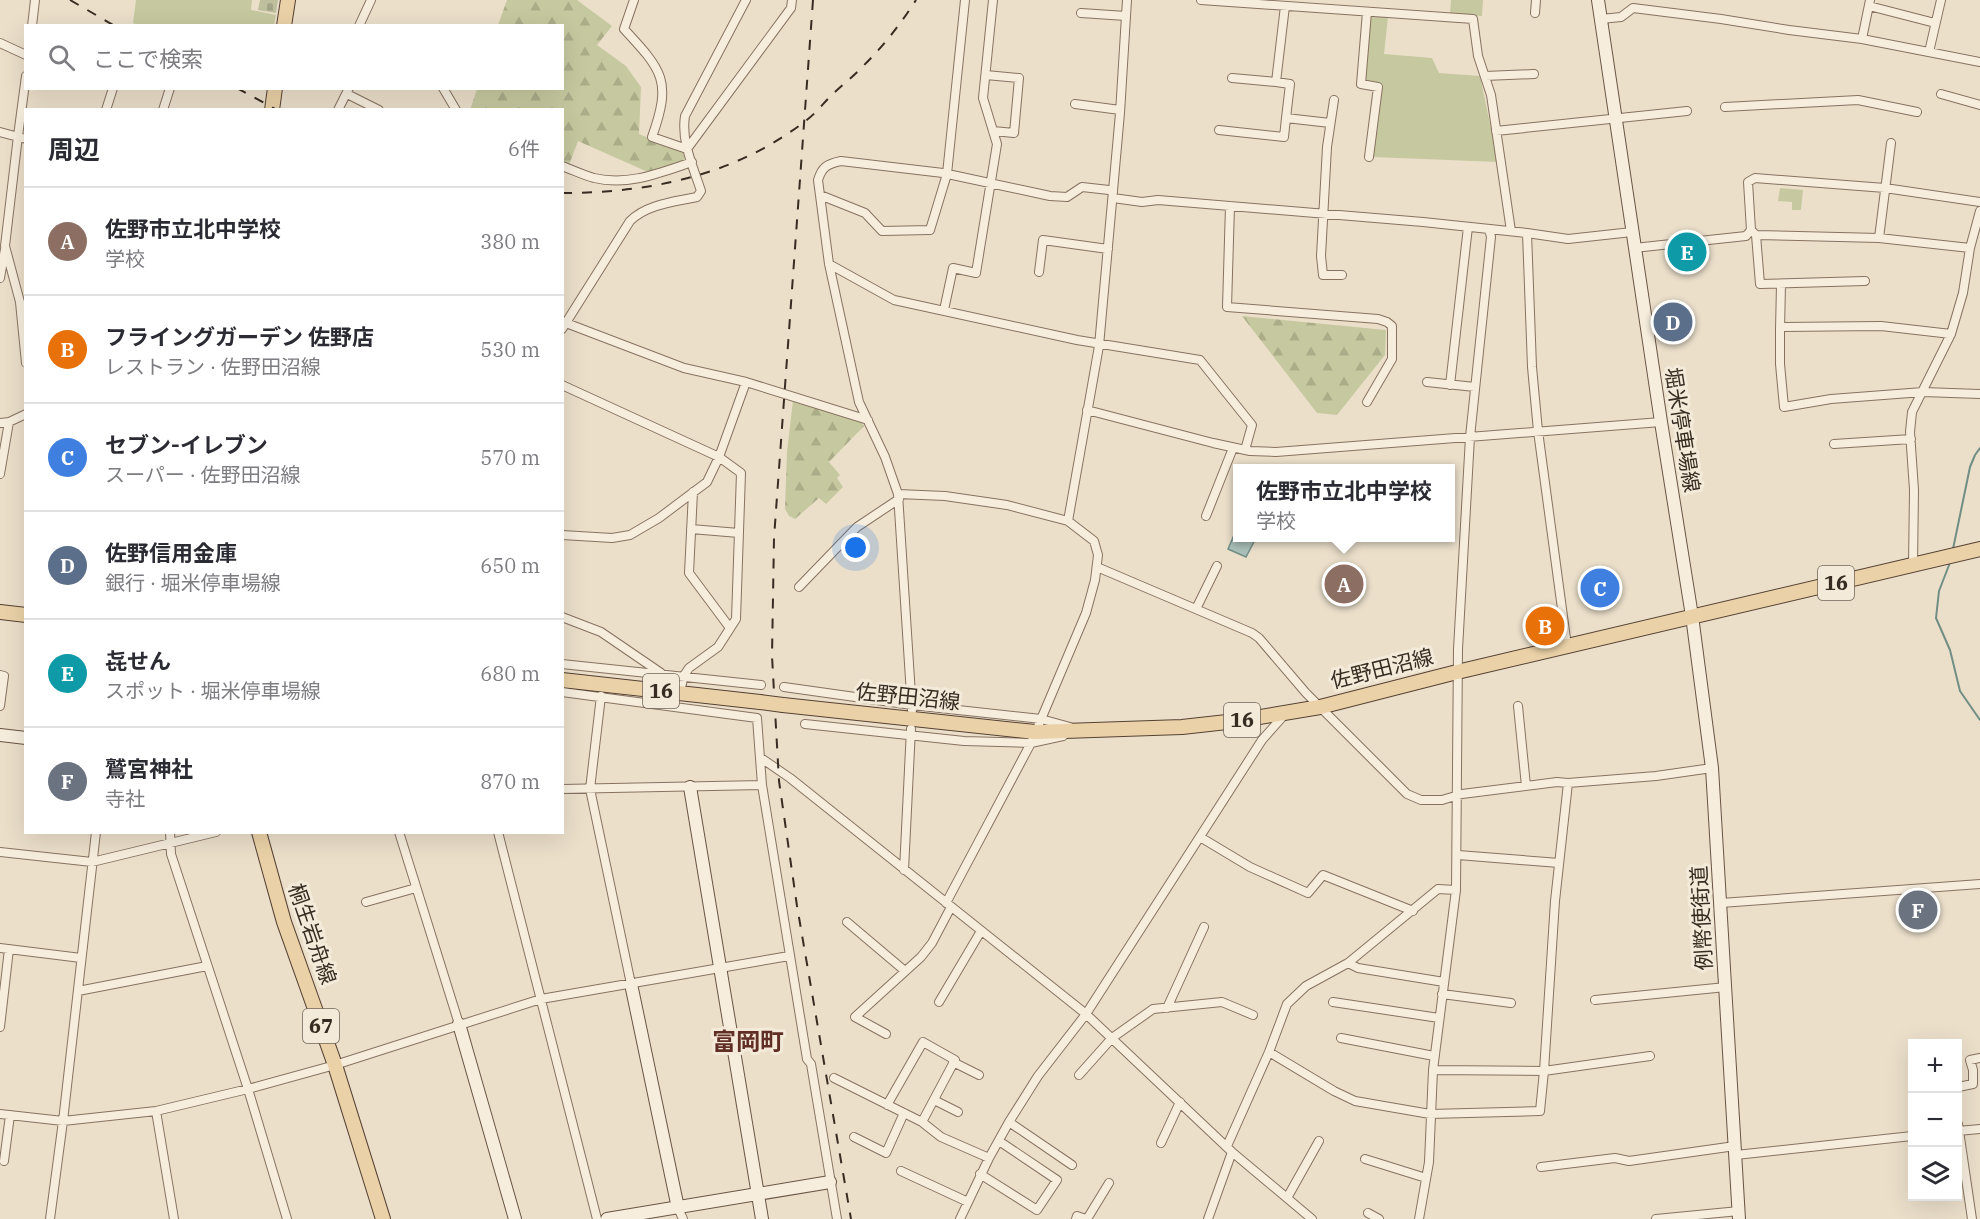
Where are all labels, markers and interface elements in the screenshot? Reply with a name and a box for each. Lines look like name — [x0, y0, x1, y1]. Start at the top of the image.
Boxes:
search box — [24, 24, 564, 90]
icon: search — [45, 41, 78, 74]
text: ここで検索 — [93, 44, 203, 73]
text: 周辺 — [48, 132, 100, 166]
text: 6件 — [508, 135, 540, 162]
text: 佐野市立北中学校 — [105, 214, 281, 243]
text: A — [61, 228, 74, 255]
text: 380 m — [480, 228, 540, 255]
pin: E — [1668, 230, 1706, 274]
text: 学校 — [105, 245, 145, 272]
pin: D — [1654, 300, 1692, 344]
text: フライングガーデン 佐野店 — [105, 322, 374, 351]
text: B — [60, 336, 75, 363]
text: 530 m — [480, 336, 540, 363]
text: レストラン · 佐野田沼線 — [105, 353, 321, 380]
street label: 堀米停車場線 — [1659, 365, 1707, 494]
text: セブン-イレブン — [105, 430, 268, 459]
text: C — [61, 444, 74, 471]
text: 570 m — [480, 444, 540, 471]
text: スーパー · 佐野田沼線 — [105, 461, 301, 488]
popup — [1233, 464, 1455, 542]
text: 佐野市立北中学校 — [1256, 476, 1432, 505]
text: 学校 — [1256, 507, 1296, 534]
your location — [841, 533, 870, 562]
text: 佐野信用金庫 — [105, 538, 237, 567]
text: D — [60, 552, 75, 579]
text: 650 m — [480, 552, 540, 579]
pin: A — [1324, 562, 1364, 606]
pin: C — [1580, 566, 1620, 610]
road number: 16 — [1818, 566, 1854, 600]
text: 銀行 · 堀米停車場線 — [105, 569, 281, 596]
pin: B — [1526, 604, 1564, 648]
street label: 佐野田沼線 — [1327, 642, 1436, 694]
text: 㐂せん — [105, 646, 171, 675]
text: E — [61, 660, 74, 687]
text: 680 m — [480, 660, 540, 687]
road number: 16 — [643, 674, 679, 708]
text: スポット · 堀米停車場線 — [105, 677, 321, 704]
street label: 佐野田沼線 — [854, 677, 962, 715]
road number: 16 — [1224, 703, 1260, 737]
text: 鷲宮神社 — [105, 754, 193, 783]
text: F — [61, 768, 74, 795]
text: 870 m — [480, 768, 540, 795]
text: 寺社 — [105, 785, 145, 812]
street label: 例幣使街道 — [1684, 865, 1718, 971]
street label: 桐生岩舟線 — [283, 879, 343, 988]
pin: F — [1898, 888, 1938, 932]
road number: 67 — [303, 1009, 339, 1043]
district label: 富岡町 — [712, 1025, 784, 1057]
map controls — [1908, 1039, 1962, 1201]
button: + — [1908, 1039, 1962, 1093]
button: − — [1908, 1093, 1962, 1147]
button: layers — [1908, 1147, 1962, 1201]

